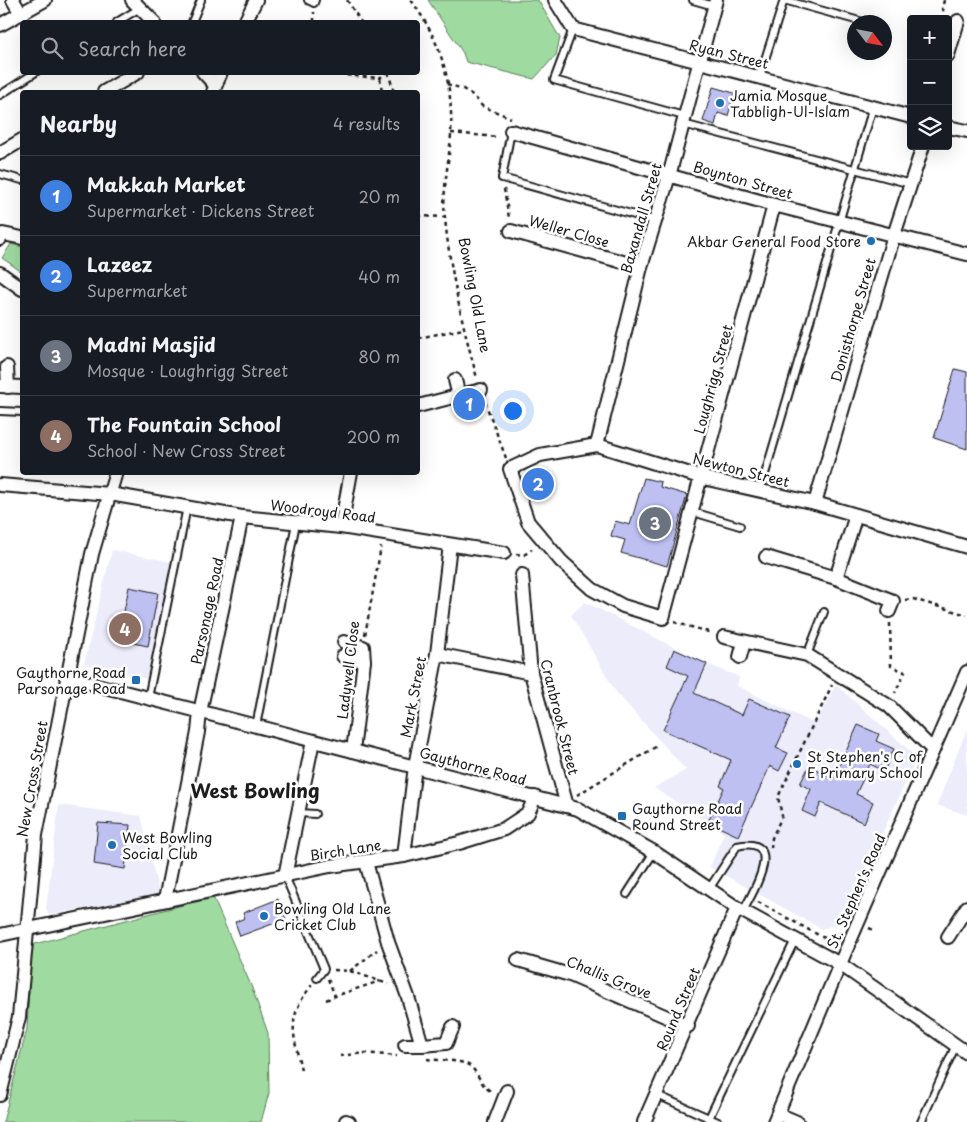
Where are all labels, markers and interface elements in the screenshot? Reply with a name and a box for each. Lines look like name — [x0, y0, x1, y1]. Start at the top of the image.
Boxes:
north arrow — [847, 15, 892, 60]
map controls — [907, 15, 952, 150]
button: + — [907, 15, 952, 60]
search box — [20, 20, 420, 75]
icon: search — [38, 34, 66, 62]
text: Search here — [78, 34, 187, 62]
street label: Ryan Street — [687, 34, 771, 74]
button: − — [907, 60, 952, 105]
place label: Jamia Mosque Tabbligh-Ul-Islam — [730, 85, 850, 122]
marker: Jamia Mosque Tabbligh-Ul-Islam — [714, 97, 726, 109]
button: layers — [907, 105, 952, 150]
text: Nearby — [40, 107, 117, 139]
text: 4 results — [333, 111, 400, 135]
street label: Boynton Street — [691, 156, 795, 204]
street label: Baxandall Street — [615, 160, 667, 276]
text: Makkah Market — [87, 170, 246, 198]
text: 1 — [52, 184, 60, 208]
text: 20 m — [359, 184, 400, 208]
text: Supermarket · Dickens Street — [87, 198, 314, 222]
street label: Weller Close — [527, 210, 611, 252]
place label: Akbar General Food Store — [687, 231, 861, 252]
street label: Bowling Old Lane — [454, 235, 497, 355]
marker: Akbar General Food Store — [865, 235, 877, 247]
text: Lazeez — [87, 250, 153, 278]
street label: Donisthorpe Street — [825, 255, 881, 385]
text: 2 — [50, 264, 62, 288]
text: 40 m — [358, 264, 400, 288]
text: Supermarket — [87, 278, 187, 302]
street label: Loughrigg Street — [688, 322, 738, 436]
text: Madni Masjid — [87, 330, 216, 358]
text: 3 — [51, 344, 61, 368]
text: 80 m — [358, 344, 400, 368]
text: Mosque · Loughrigg Street — [87, 358, 288, 382]
pin: 1 — [453, 385, 485, 423]
your location — [500, 398, 526, 424]
text: The Fountain School — [87, 410, 281, 438]
text: 4 — [51, 424, 61, 448]
text: 200 m — [347, 424, 400, 448]
text: School · New Cross Street — [87, 438, 285, 462]
street label: Newton Street — [690, 448, 792, 492]
pin: 2 — [522, 465, 554, 503]
street label: Woodroyd Road — [269, 494, 377, 528]
pin: 3 — [639, 504, 671, 542]
street label: Parsonage Road — [185, 555, 229, 667]
pin: 4 — [109, 610, 141, 648]
street label: Ladywell Close — [332, 620, 364, 720]
street label: Mark Street — [395, 654, 431, 740]
street label: Cranbrook Street — [535, 657, 585, 777]
place label: Gaythorne Road Parsonage Road — [16, 662, 126, 699]
marker: Gaythorne Road Parsonage Road — [130, 674, 142, 686]
street label: New Cross Street — [11, 719, 53, 839]
street label: Gaythorne Road — [417, 742, 529, 790]
place label: St Stephen's C of E Primary School — [807, 746, 923, 783]
marker: St Stephen's C of E Primary School — [791, 758, 803, 770]
district label: West Bowling — [190, 776, 320, 804]
place label: Gaythorne Road Round Street — [632, 798, 742, 835]
marker: Gaythorne Road Round Street — [616, 810, 628, 822]
place label: West Bowling Social Club — [122, 827, 212, 864]
street label: St. Stephen's Road — [821, 830, 891, 952]
street label: Birch Lane — [308, 834, 382, 866]
marker: West Bowling Social Club — [106, 839, 118, 851]
place label: Bowling Old Lane Cricket Club — [274, 898, 391, 935]
marker: Bowling Old Lane Cricket Club — [258, 910, 270, 922]
street label: Challis Grove — [563, 950, 655, 1004]
street label: Round Street — [651, 964, 705, 1054]

